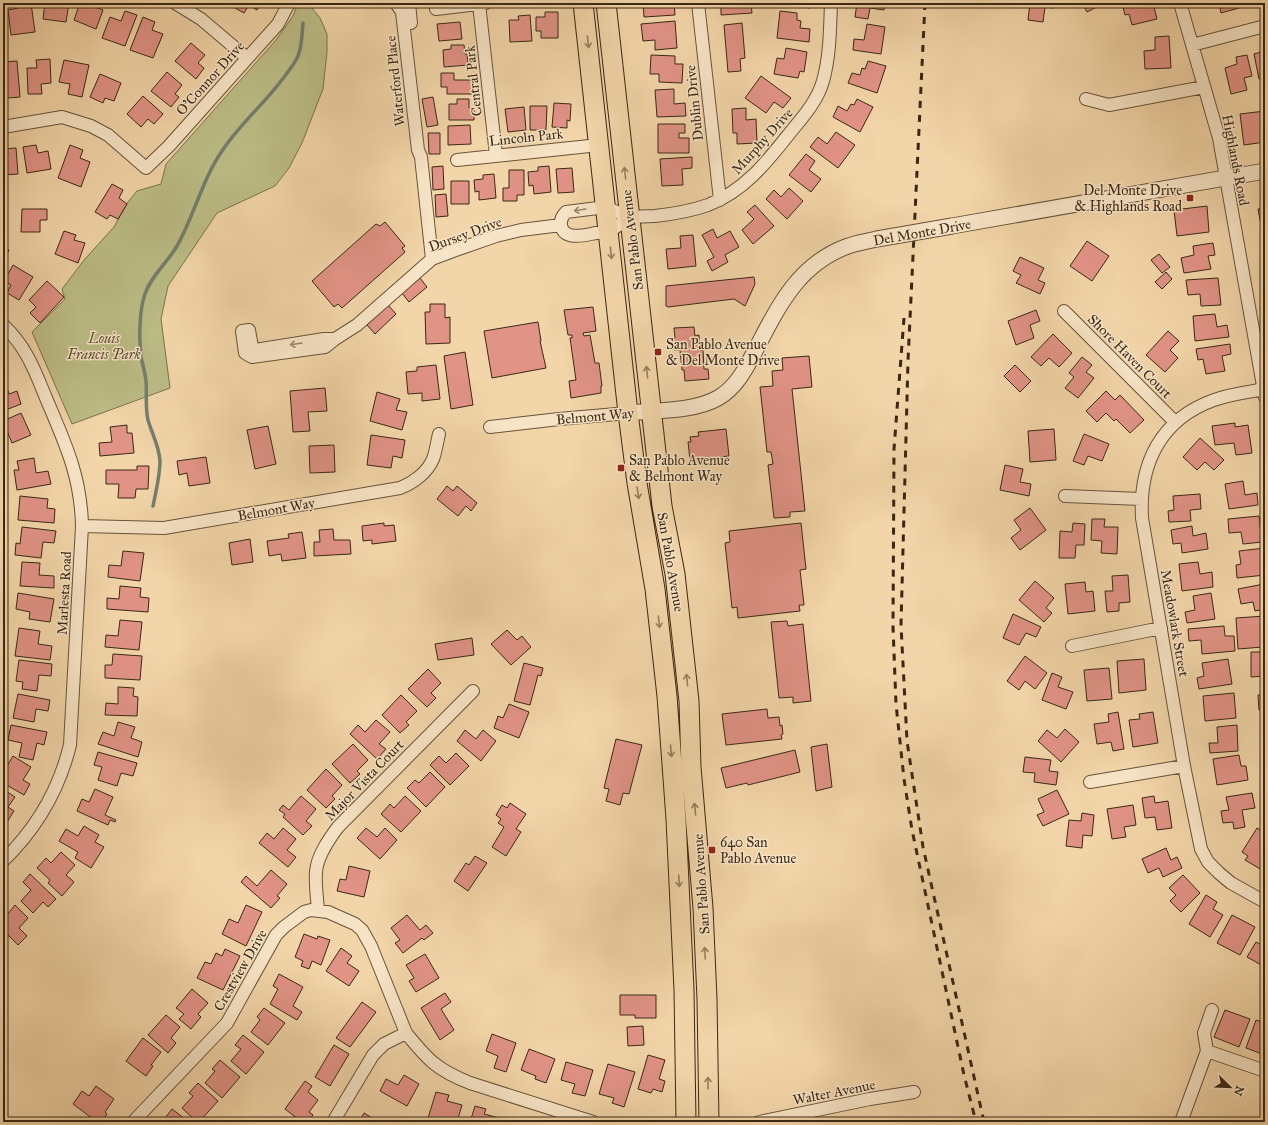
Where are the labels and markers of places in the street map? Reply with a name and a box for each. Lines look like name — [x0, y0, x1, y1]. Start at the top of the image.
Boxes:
place label: Del Monte Drive & Highlands Road — [1075, 182, 1182, 215]
marker: Del Monte Drive & Highlands Road — [1185, 193, 1195, 203]
place label: San Pablo Avenue & Del Monte Drive — [666, 336, 780, 369]
marker: San Pablo Avenue & Del Monte Drive — [653, 347, 663, 357]
place label: San Pablo Avenue & Belmont Way — [629, 452, 730, 485]
marker: San Pablo Avenue & Belmont Way — [616, 463, 626, 473]
place label: 640 San Pablo Avenue — [720, 834, 797, 867]
marker: 640 San Pablo Avenue — [707, 845, 717, 855]

